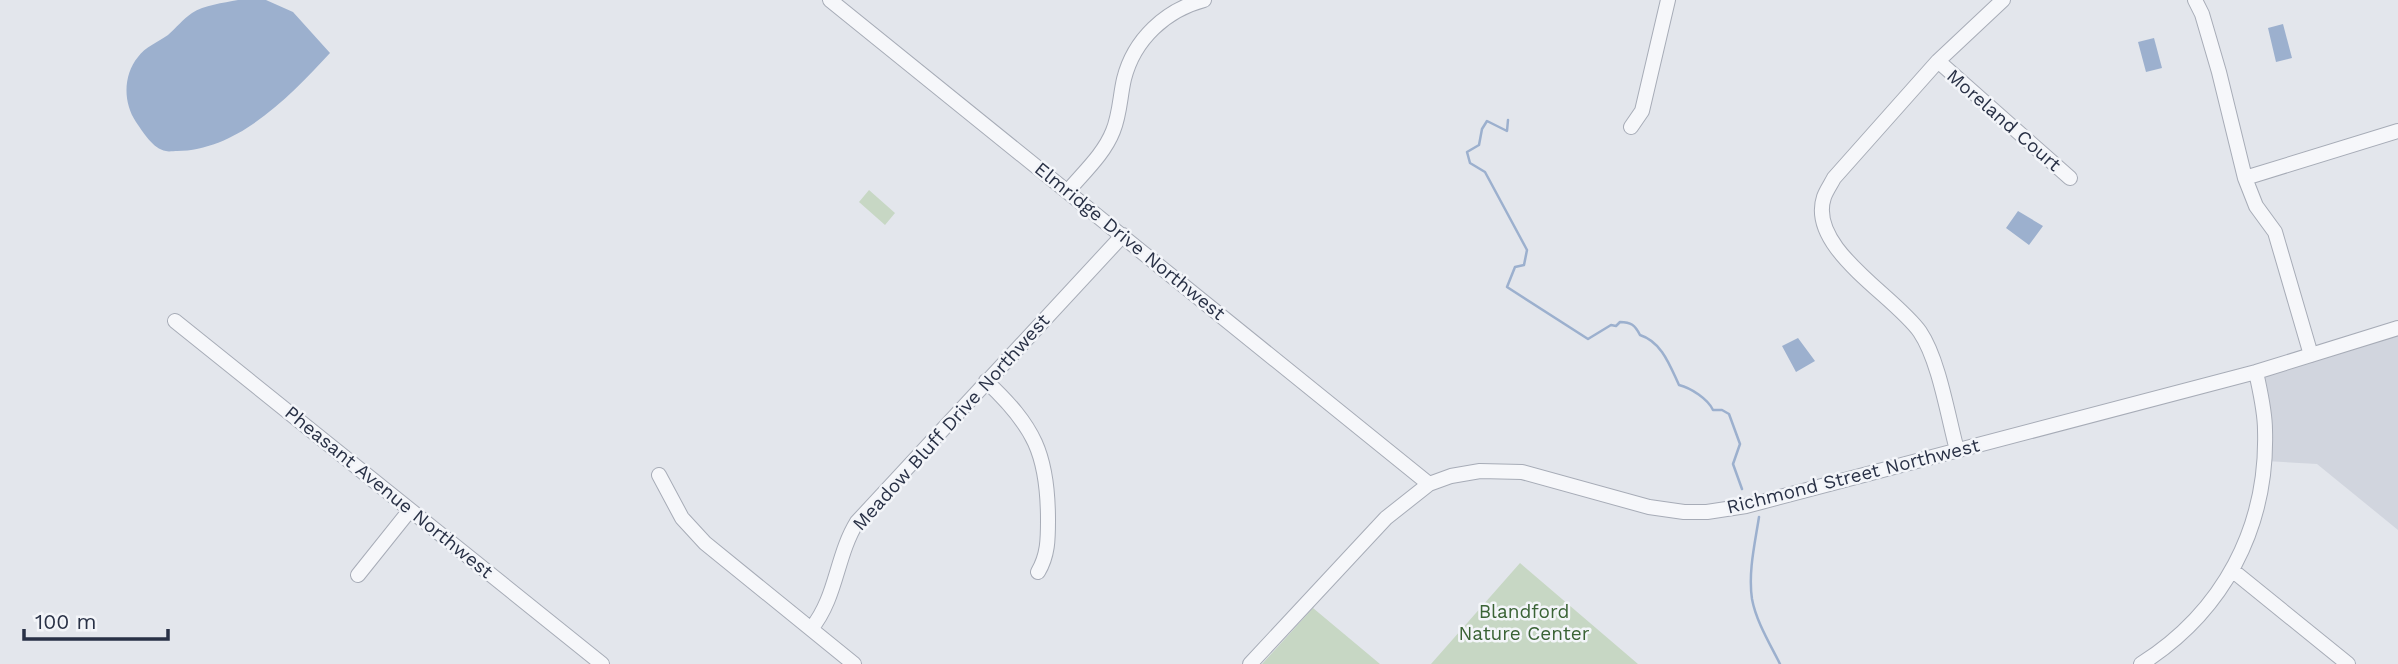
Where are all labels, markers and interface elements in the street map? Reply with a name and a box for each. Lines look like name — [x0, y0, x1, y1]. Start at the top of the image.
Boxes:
street label: Moreland Court — [1942, 64, 2066, 176]
street label: Elmridge Drive Northwest — [1030, 157, 1230, 325]
street label: Meadow Bluff Drive Northwest — [848, 309, 1054, 535]
street label: Pheasant Avenue Northwest — [280, 401, 498, 583]
street label: Richmond Street Northwest — [1724, 433, 1982, 519]
scale bar — [24, 598, 168, 642]
park label: Blandford Nature Center — [1458, 600, 1590, 645]
text: 100 m — [35, 609, 97, 634]

